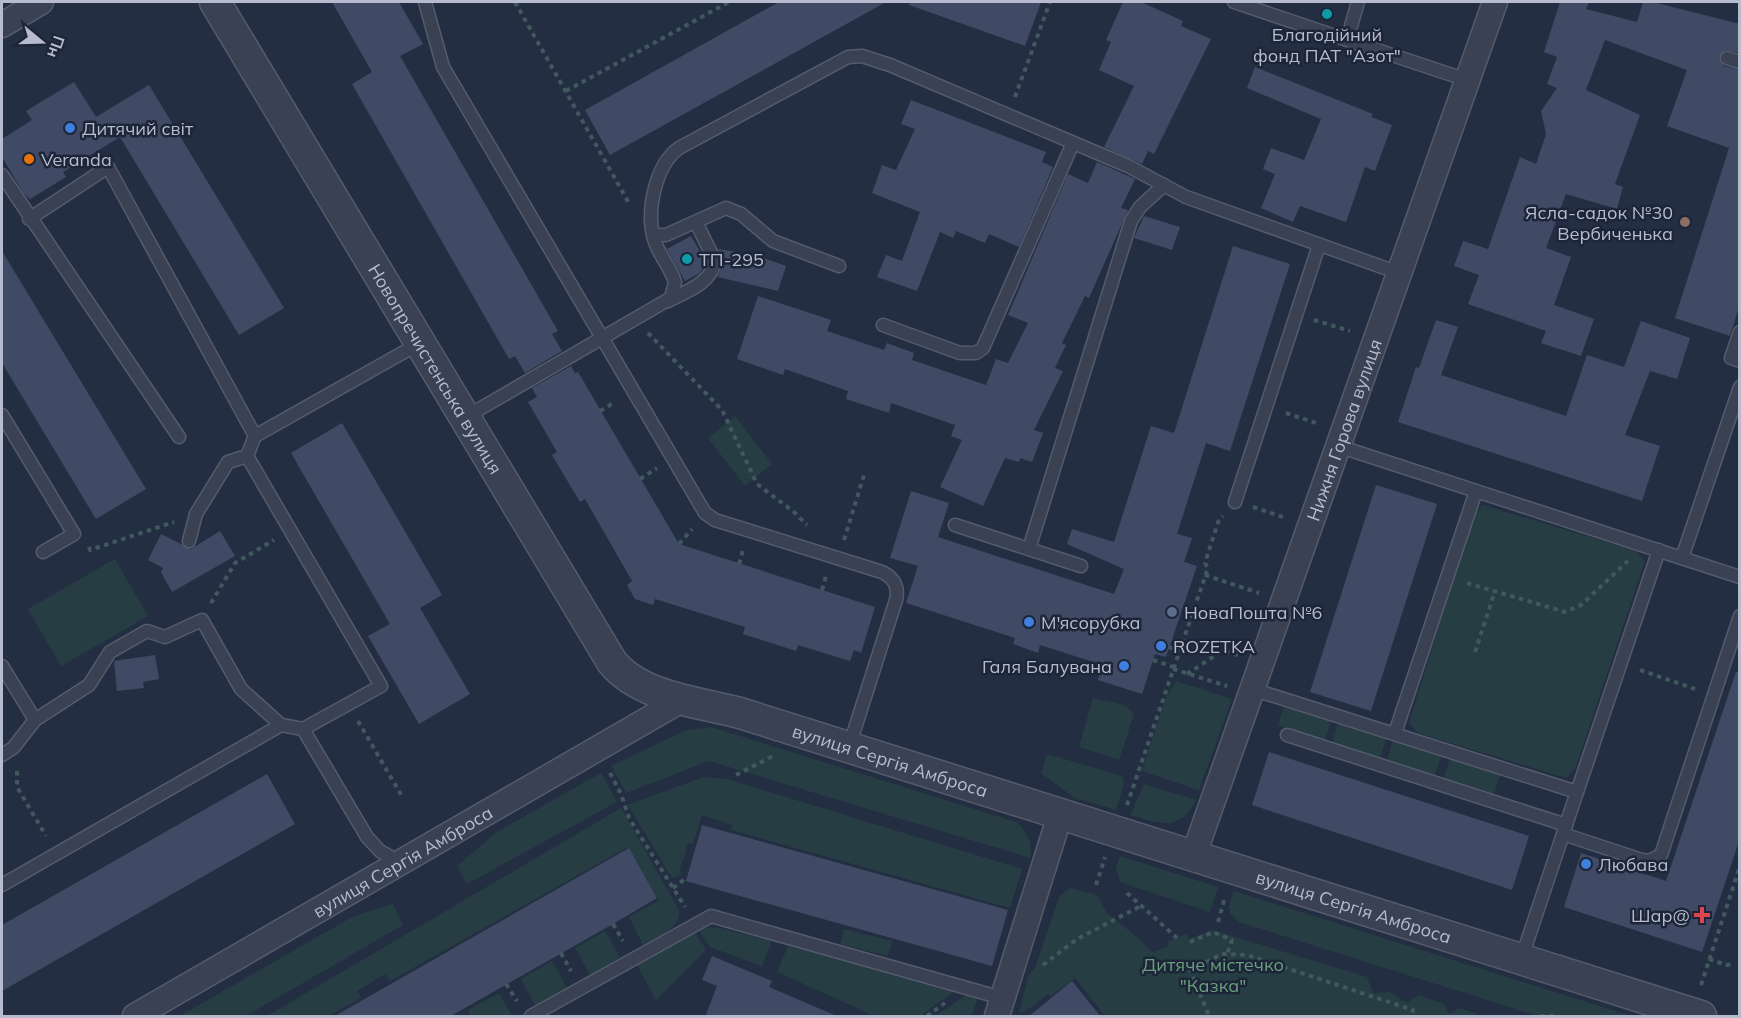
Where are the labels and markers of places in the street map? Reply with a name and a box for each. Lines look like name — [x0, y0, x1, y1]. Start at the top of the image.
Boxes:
marker: Благодійний фонд ПАТ "Азот" — [1320, 7, 1334, 21]
place label: Благодійний фонд ПАТ "Азот" — [1253, 23, 1401, 67]
place label: Дитячий світ — [82, 117, 194, 140]
marker: Дитячий світ — [63, 121, 77, 135]
place label: Veranda — [41, 148, 112, 171]
marker: Veranda — [22, 152, 36, 166]
place label: Ясла-садок №30 Вербиченька — [1525, 201, 1673, 245]
marker: Ясла-садок №30 Вербиченька — [1678, 215, 1692, 229]
place label: ТП-295 — [699, 248, 764, 271]
marker: ТП-295 — [680, 252, 694, 266]
place label: НоваПошта №6 — [1184, 601, 1322, 624]
marker: НоваПошта №6 — [1165, 605, 1179, 619]
place label: М'ясорубка — [1041, 611, 1141, 634]
marker: М'ясорубка — [1022, 615, 1036, 629]
place label: ROZETKA — [1173, 635, 1255, 658]
marker: ROZETKA — [1154, 639, 1168, 653]
place label: Галя Балувана — [982, 655, 1112, 678]
marker: Галя Балувана — [1117, 659, 1131, 673]
place label: Любава — [1598, 853, 1668, 876]
marker: Любава — [1579, 857, 1593, 871]
place label: Шар@ — [1631, 904, 1690, 927]
marker: Шар@ — [1695, 908, 1709, 922]

